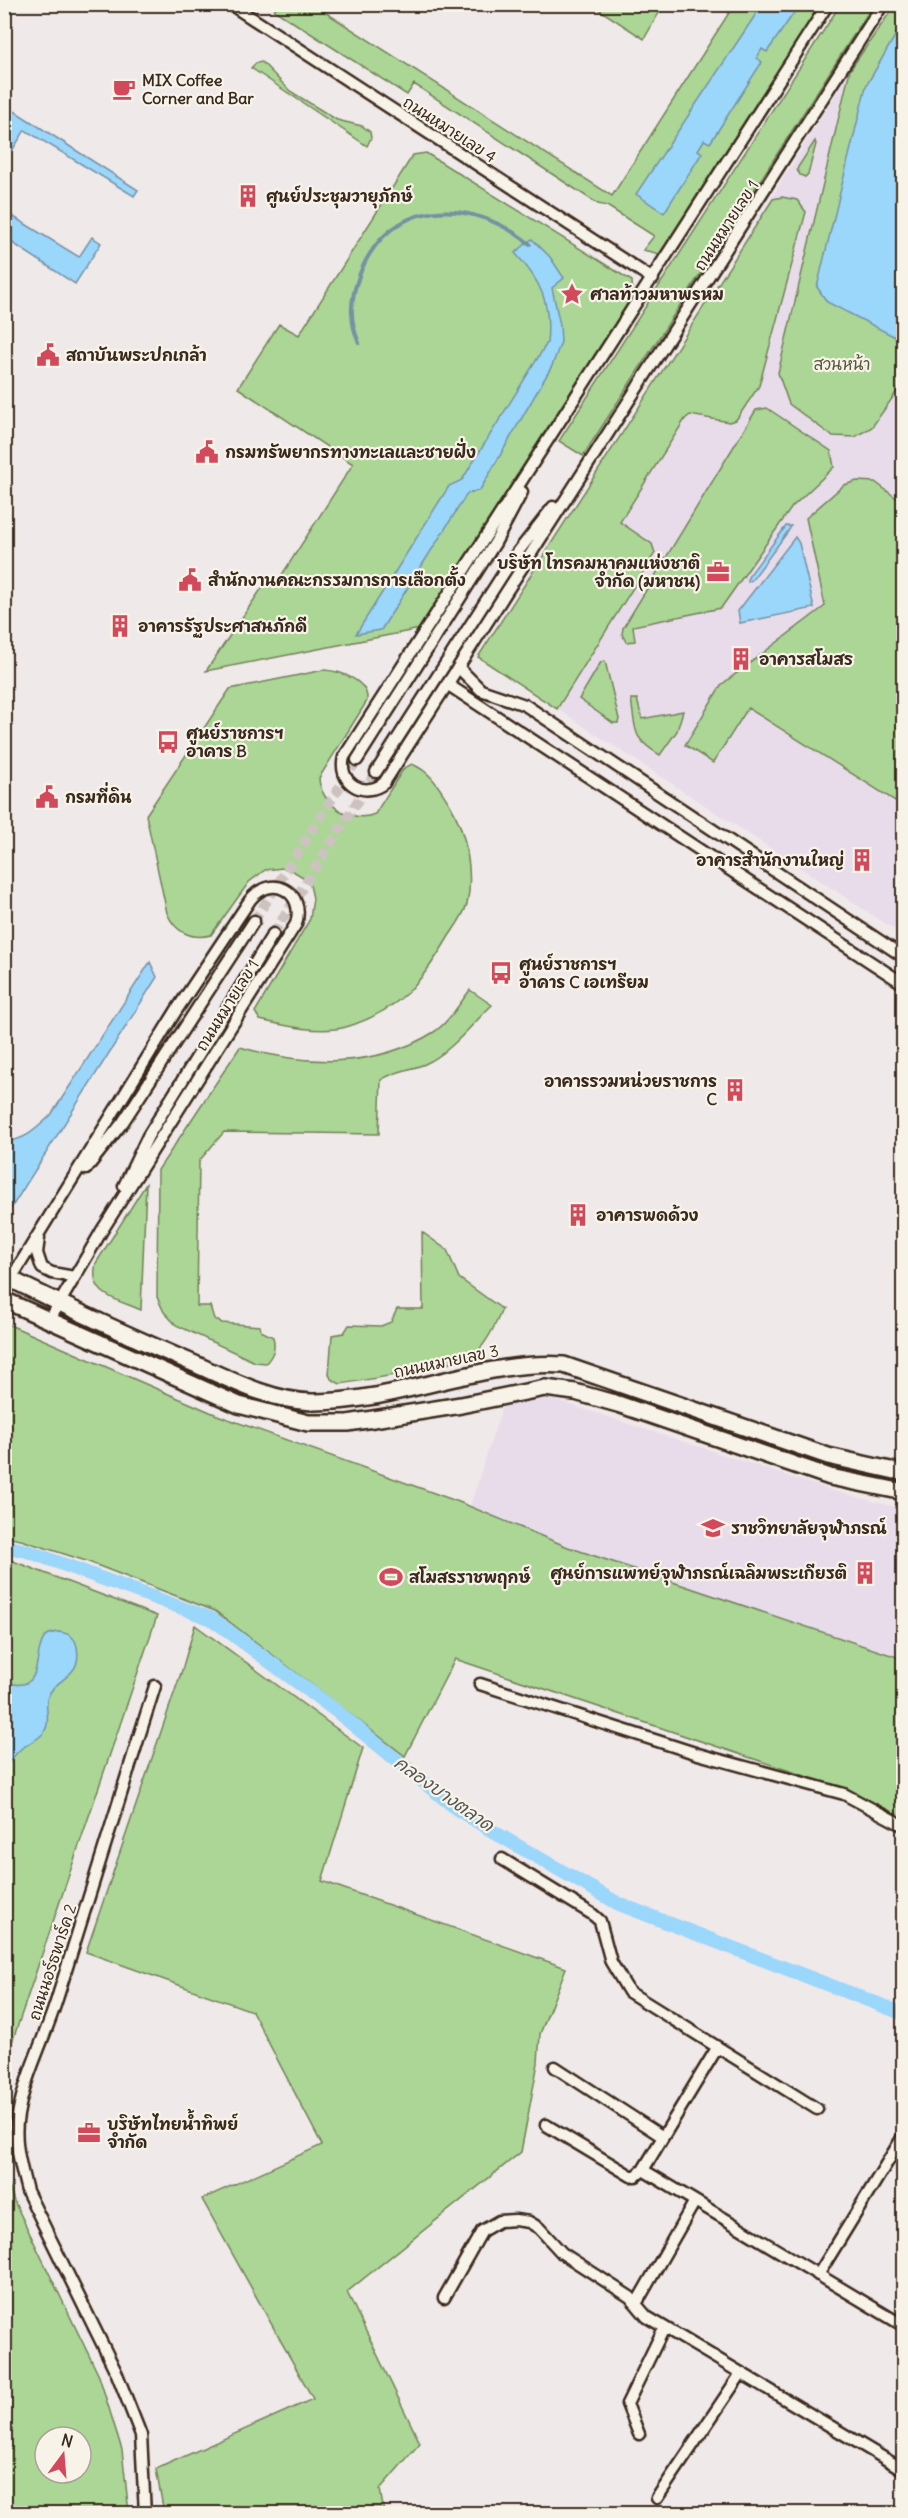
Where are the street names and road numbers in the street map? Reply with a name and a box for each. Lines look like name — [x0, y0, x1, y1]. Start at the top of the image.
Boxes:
street label: ถนนหมายเลข 4 — [400, 91, 500, 167]
street label: ถนนหมายเลข 1 — [689, 176, 763, 274]
street label: ถนนหมายเลข 1 — [191, 956, 263, 1054]
street label: ถนนหมายเลข 3 — [392, 1340, 500, 1382]
street label: ถนนนอร์ธพาร์ค 2 — [23, 1901, 80, 2023]

